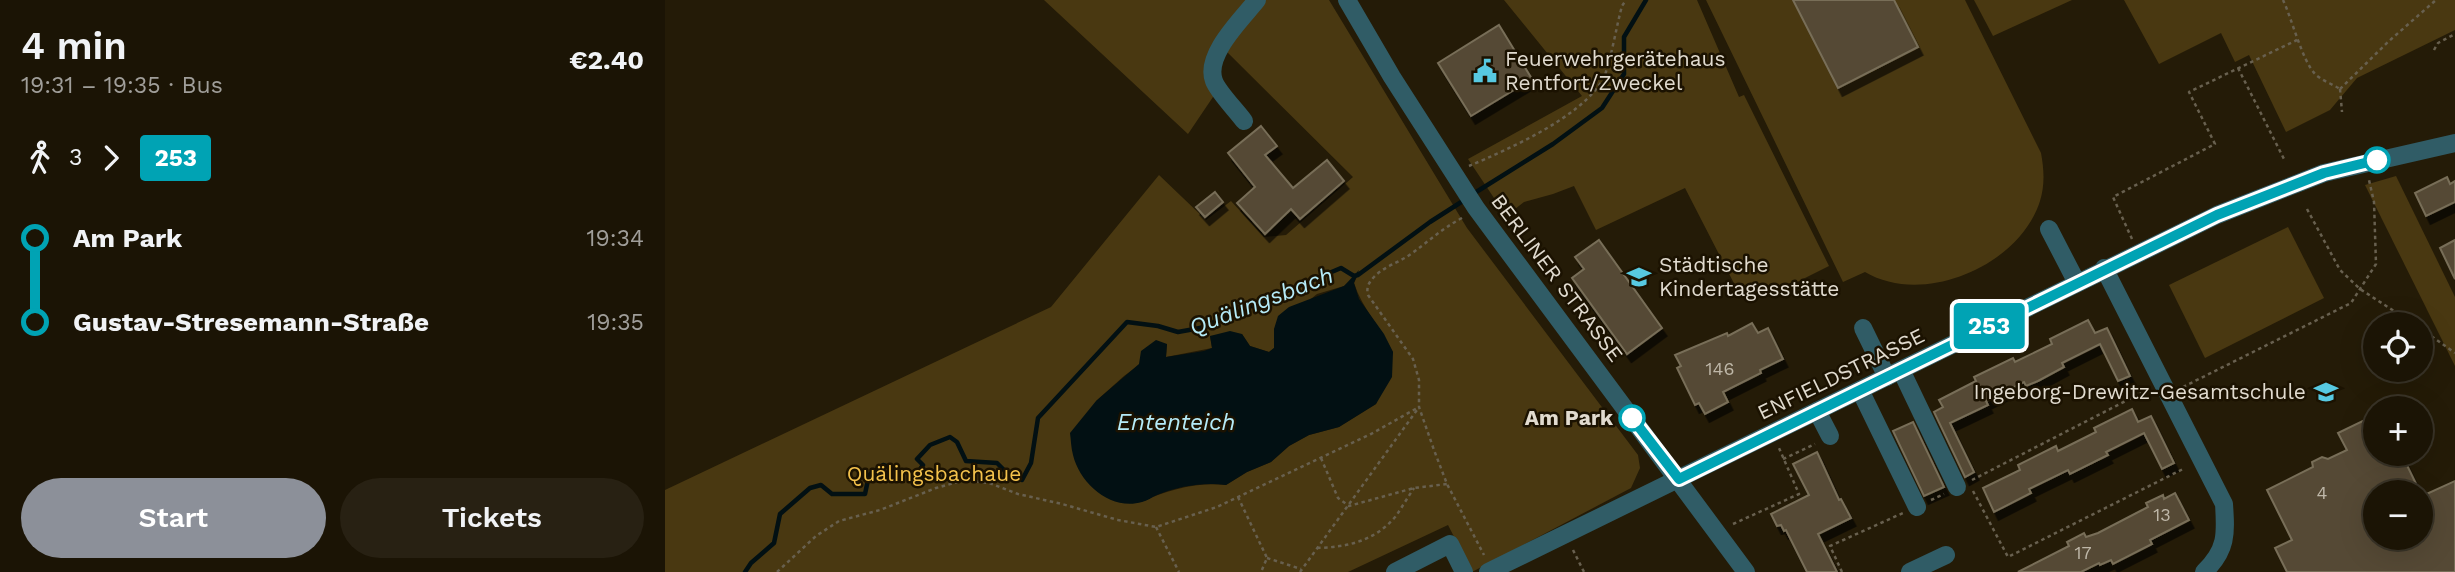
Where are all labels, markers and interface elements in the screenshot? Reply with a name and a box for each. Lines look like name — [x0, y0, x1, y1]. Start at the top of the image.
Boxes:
text: 4 min — [21, 24, 127, 68]
text: €2.40 — [569, 45, 644, 75]
place label: Feuerwehrgerätehaus Rentfort/Zweckel — [1505, 46, 1726, 95]
public building icon: Feuerwehrgerätehaus Rentfort/Zweckel — [1471, 57, 1499, 85]
text: 19:31 – 19:35 · Bus — [21, 72, 223, 99]
icon: walk — [21, 139, 59, 177]
icon: forward — [92, 139, 130, 177]
text: 3 — [69, 144, 82, 171]
text: 253 — [154, 144, 197, 172]
unlabelled marker — [2364, 147, 2390, 173]
street label: BERLINER STRASSE — [1486, 189, 1629, 366]
text: Am Park — [73, 223, 182, 253]
text: 19:34 — [587, 225, 644, 252]
place label: Städtische Kindertagesstätte — [1659, 252, 1839, 301]
water label: Quälingsbach — [1185, 262, 1337, 341]
school or university icon: Städtische Kindertagesstätte — [1625, 263, 1653, 291]
line badge: 253 — [1949, 303, 2029, 349]
text: Gustav-Stresemann-Straße — [73, 307, 429, 337]
text: 19:35 — [587, 309, 644, 336]
text: 253 — [1968, 312, 2010, 340]
map controls — [2363, 312, 2433, 550]
button: locate — [2363, 312, 2433, 382]
street label: ENFIELDSTRASSE — [1753, 322, 1928, 425]
house number: 146 — [1706, 358, 1734, 379]
school or university icon: Ingeborg-Drewitz-Gesamtschule — [2312, 378, 2340, 406]
place label: Ingeborg-Drewitz-Gesamtschule — [1974, 379, 2306, 404]
button: + — [2363, 396, 2433, 466]
place label: Am Park — [1525, 405, 1614, 430]
marker: Am Park — [1619, 405, 1645, 431]
water label: Ententeich — [1117, 409, 1235, 436]
park label: Quälingsbachaue — [847, 461, 1021, 486]
button: Start — [21, 478, 326, 558]
button: Tickets — [340, 478, 644, 558]
button: − — [2363, 480, 2433, 550]
house number: 4 — [2317, 482, 2328, 503]
house number: 13 — [2153, 504, 2171, 525]
house number: 17 — [2074, 542, 2092, 563]

